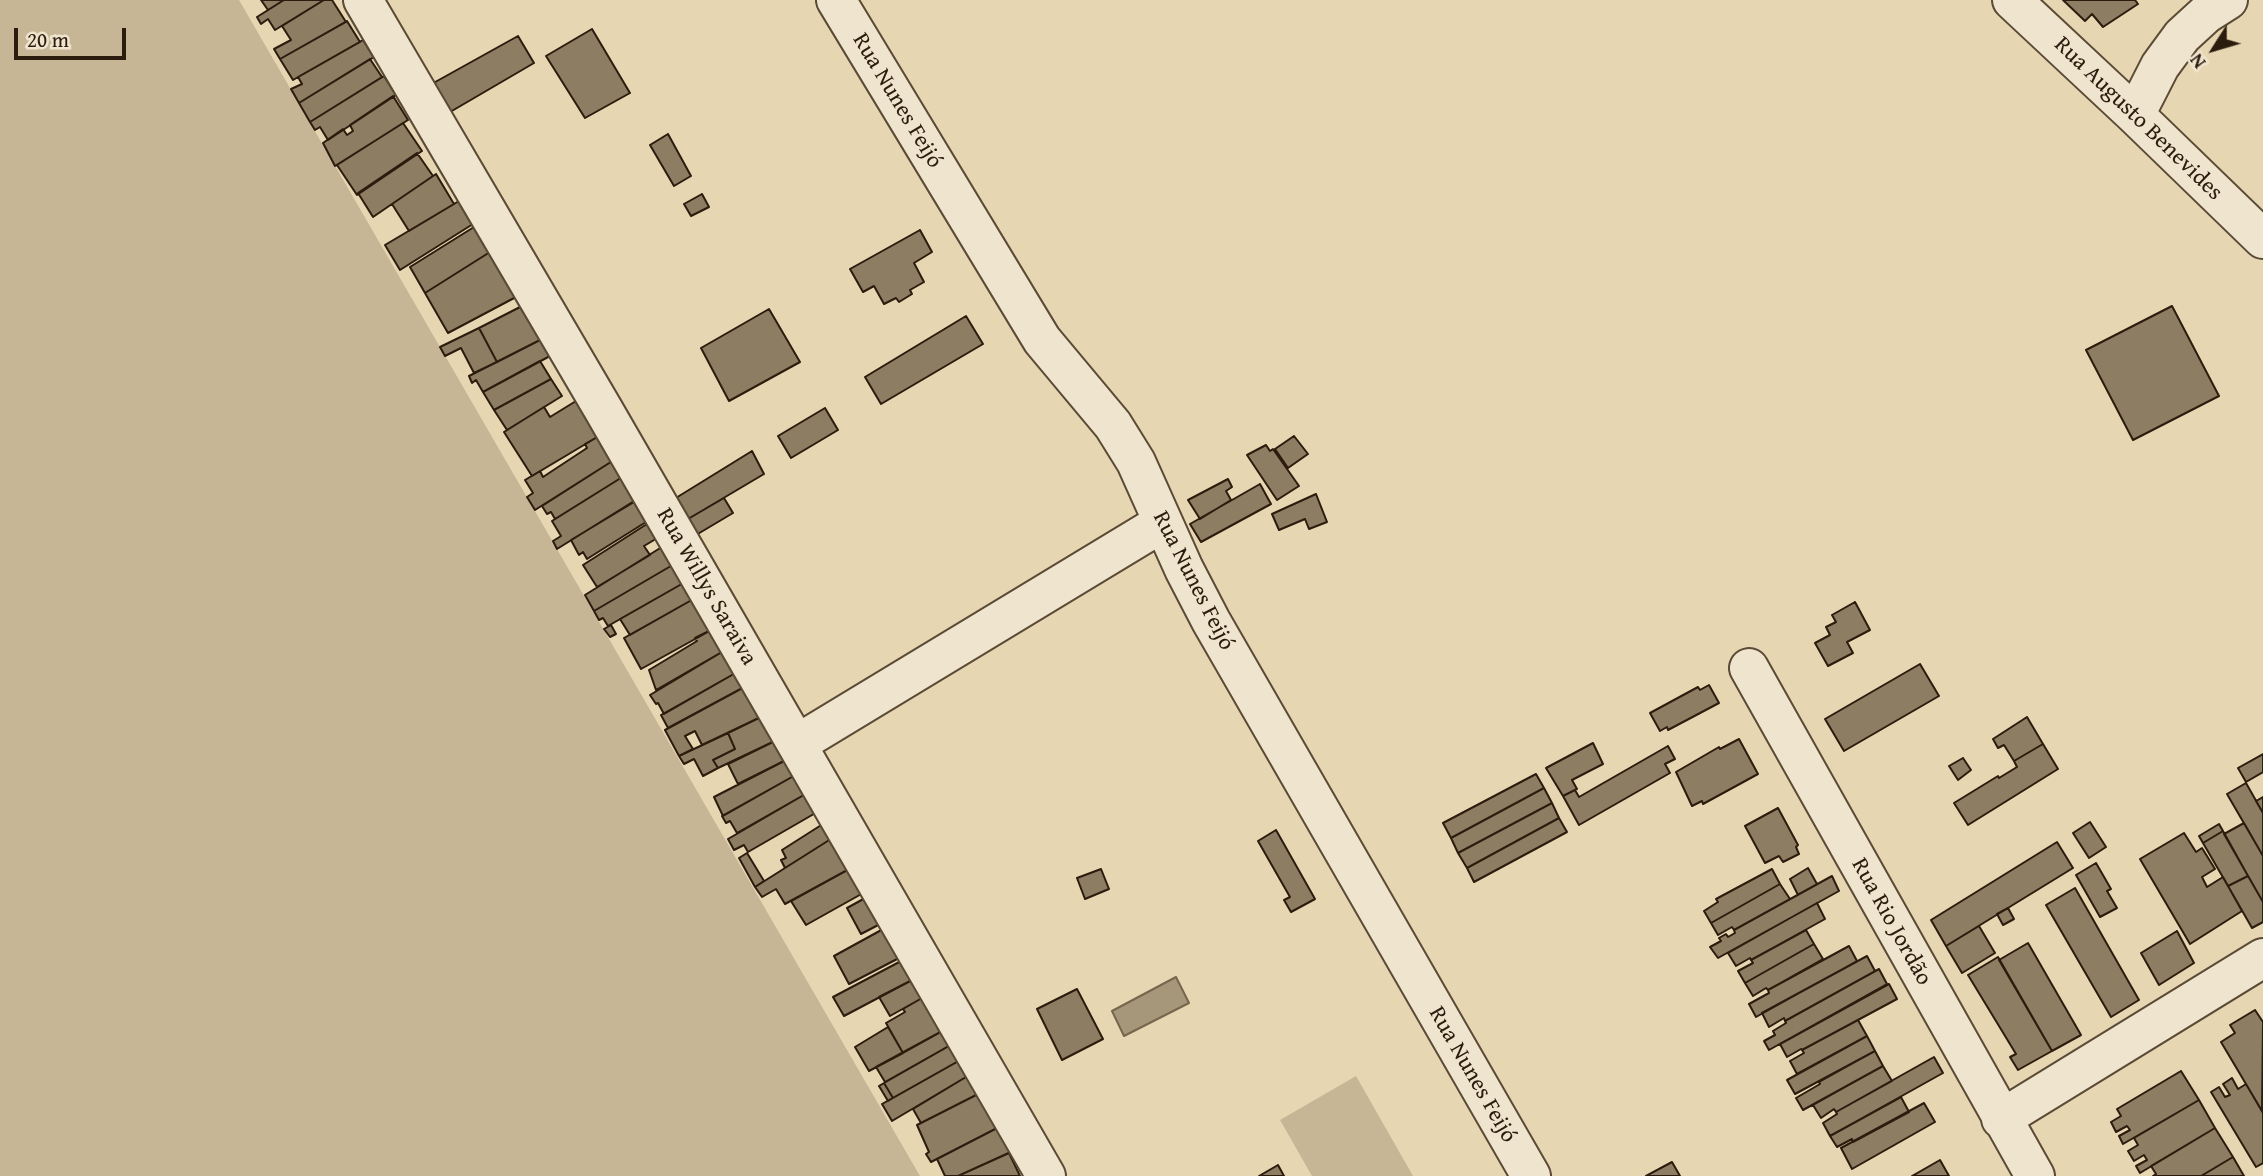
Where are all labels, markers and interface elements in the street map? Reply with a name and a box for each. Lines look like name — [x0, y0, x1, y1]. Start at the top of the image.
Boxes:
scale bar — [18, 14, 130, 58]
north arrow — [2179, 14, 2249, 84]
text: 20 m — [27, 24, 69, 55]
street label: Rua Nunes Feijó — [846, 29, 948, 173]
street label: Rua Augusto Benevides — [2048, 31, 2228, 207]
text: N — [2182, 48, 2212, 75]
street label: Rua Willys Saraiva — [650, 504, 762, 670]
street label: Rua Nunes Feijó — [1146, 507, 1240, 655]
street label: Rua Rio Jordão — [1845, 854, 1937, 990]
street label: Rua Nunes Feijó — [1422, 1002, 1522, 1148]

